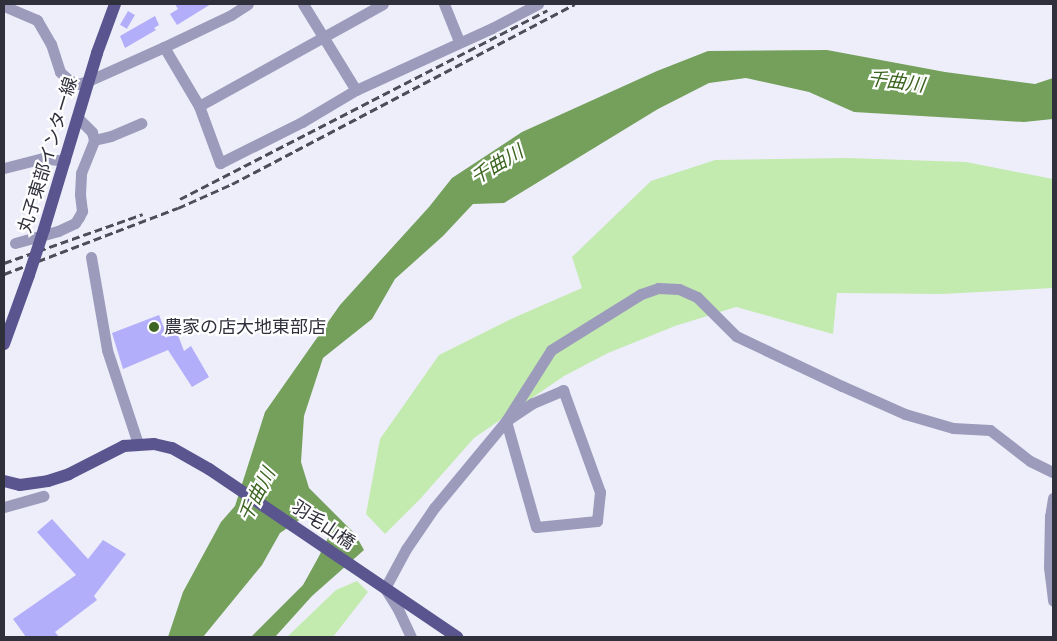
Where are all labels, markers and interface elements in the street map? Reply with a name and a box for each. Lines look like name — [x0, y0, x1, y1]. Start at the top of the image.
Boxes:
water label: 千曲川 — [866, 67, 926, 97]
street label: 丸子東部インター線 — [14, 74, 82, 236]
water label: 千曲川 — [467, 141, 527, 189]
place label: 農家の店大地東部店 — [164, 316, 326, 338]
marker: 農家の店大地東部店 — [148, 321, 160, 333]
water label: 千曲川 — [234, 464, 280, 526]
street label: 羽毛山橋 — [287, 496, 359, 554]

